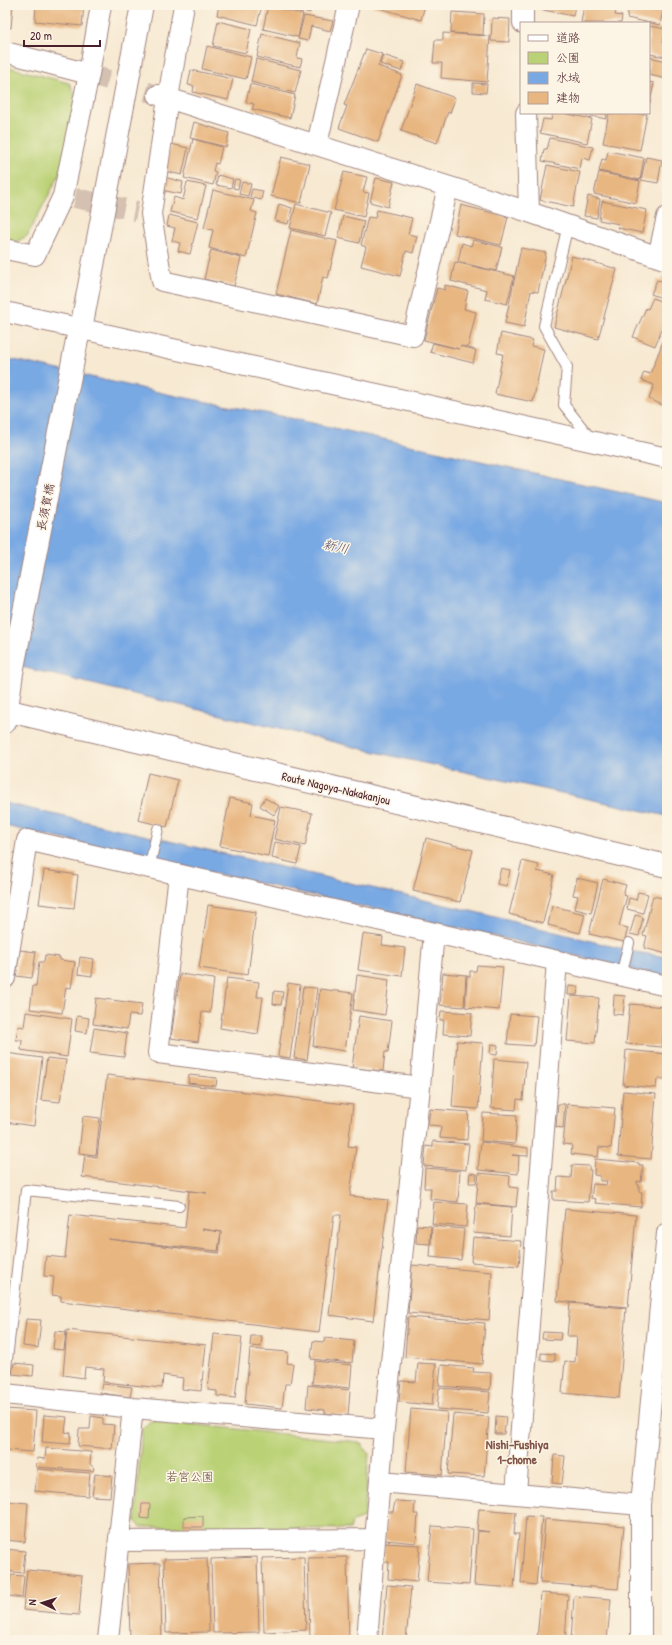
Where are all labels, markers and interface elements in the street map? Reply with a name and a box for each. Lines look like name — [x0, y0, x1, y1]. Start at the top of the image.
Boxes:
scale bar — [24, 22, 100, 48]
legend — [520, 22, 650, 114]
text: 20 m — [30, 27, 52, 44]
text: 道路 — [556, 29, 580, 46]
text: 公園 — [556, 49, 580, 66]
text: 水域 — [556, 69, 580, 86]
text: 建物 — [556, 89, 580, 106]
street label: 長須賀橋 — [32, 482, 58, 532]
water label: 新川 — [321, 534, 351, 558]
street label: Route Nagoya-Nakakanjou — [280, 767, 392, 809]
district label: Nishi-Fushiya 1-chome — [486, 1435, 549, 1468]
park label: 若宮公園 — [166, 1468, 214, 1485]
north arrow — [22, 1583, 62, 1623]
text: N — [25, 1599, 39, 1606]

